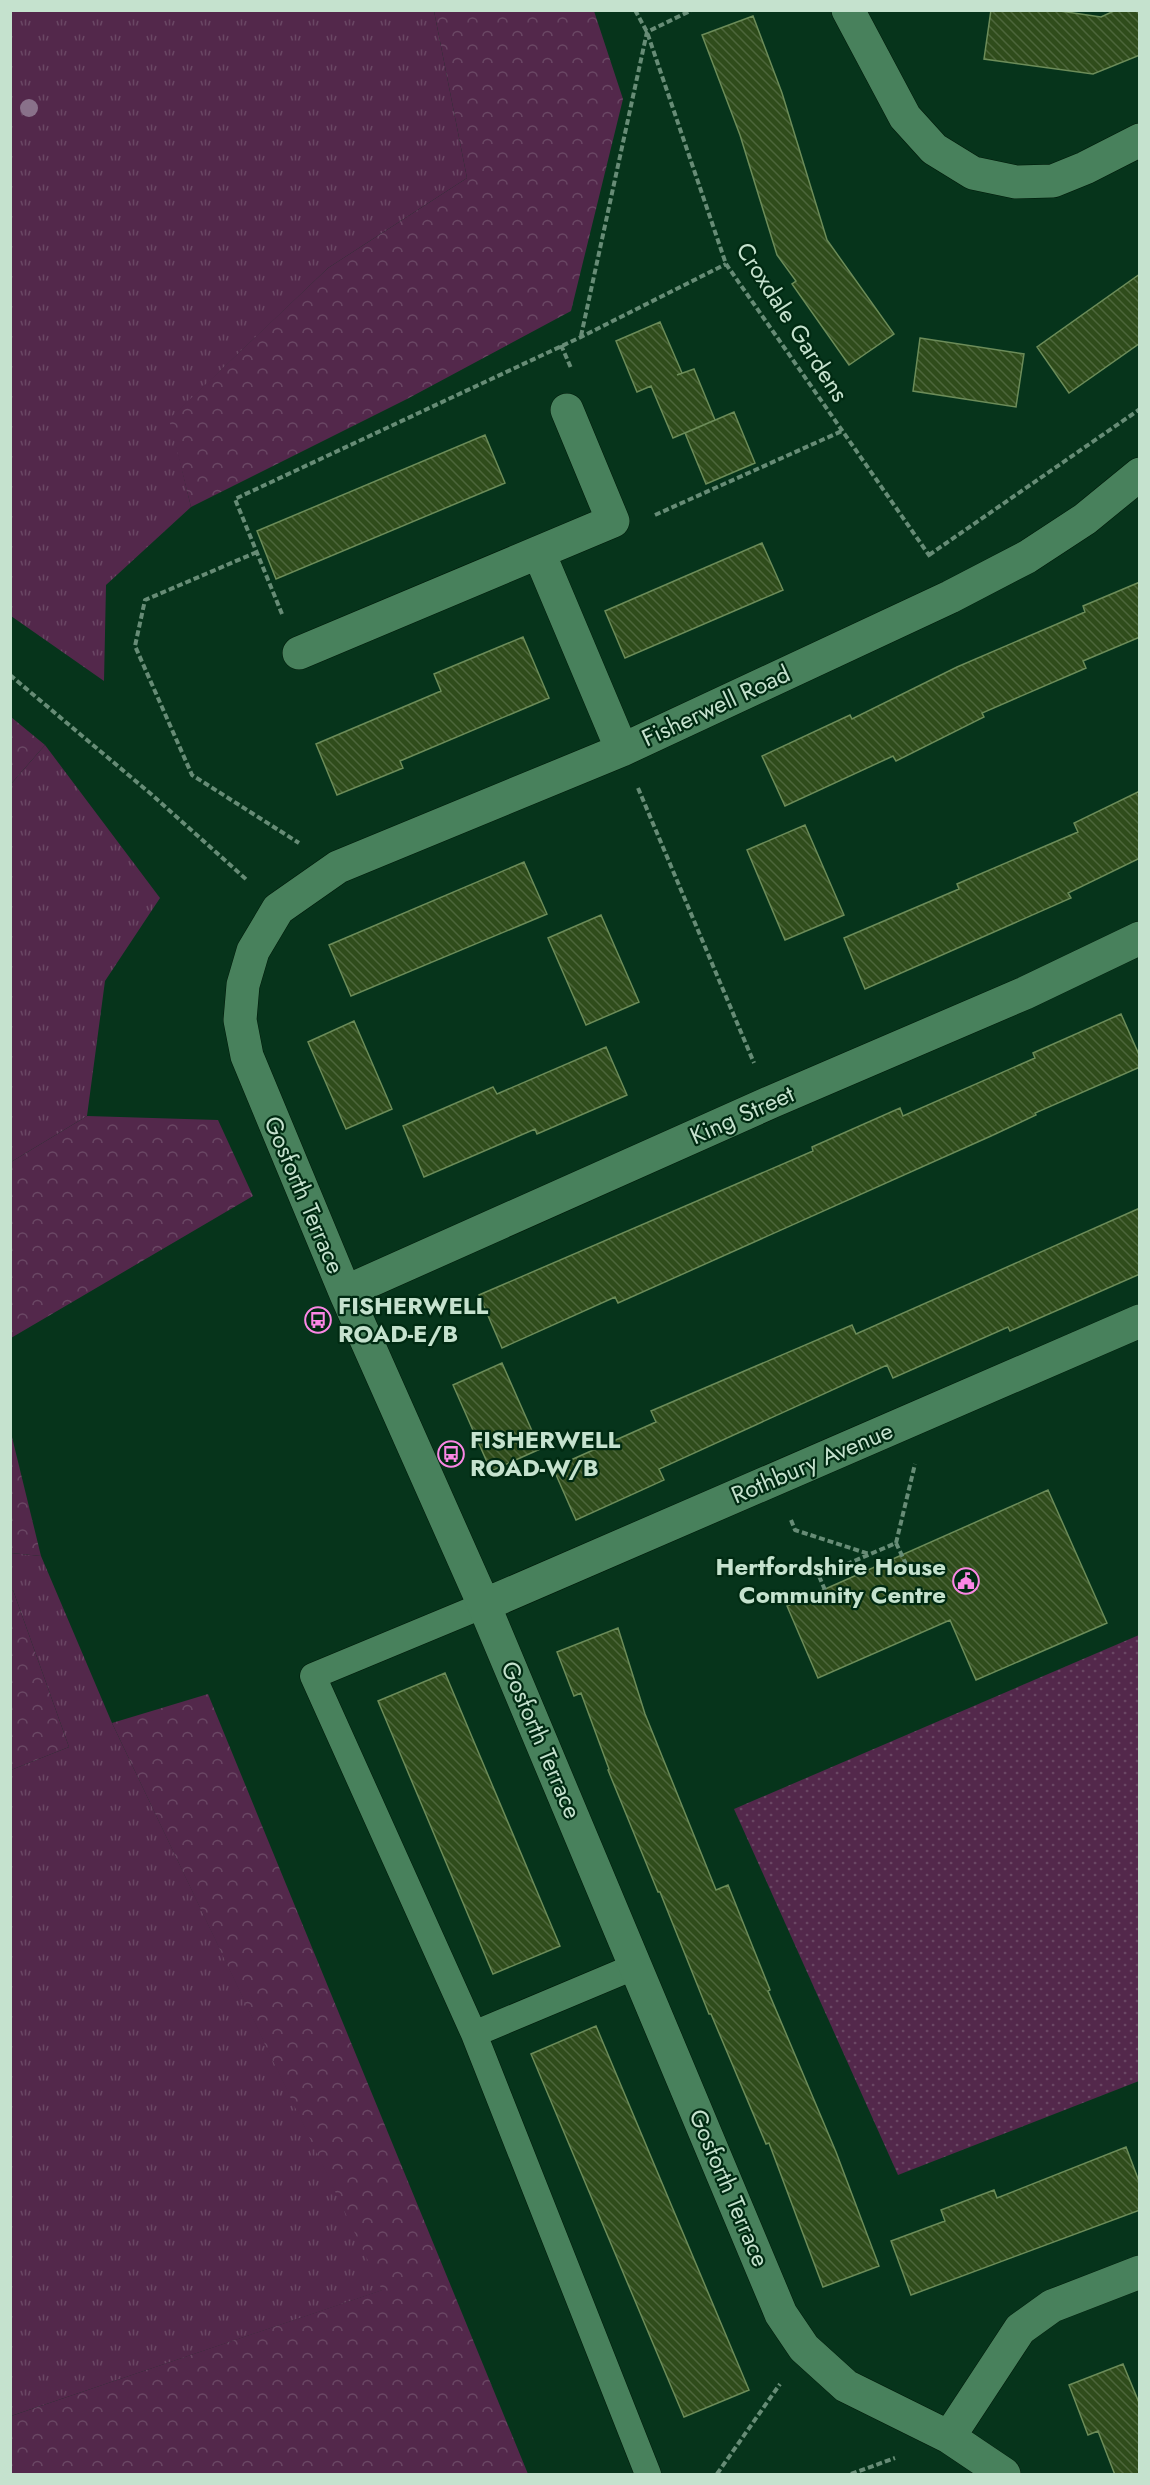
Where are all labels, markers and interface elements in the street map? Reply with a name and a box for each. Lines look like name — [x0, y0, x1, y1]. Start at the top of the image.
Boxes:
street label: Croxdale Gardens — [728, 235, 857, 408]
street label: Fisherwell Road — [636, 656, 796, 755]
street label: King Street — [684, 1076, 800, 1153]
street label: Gosforth Terrace — [256, 1111, 353, 1279]
place label: FISHERWELL ROAD-E/B — [338, 1288, 489, 1351]
bus stop icon: FISHERWELL ROAD-E/B — [303, 1305, 333, 1335]
street label: Rothbury Avenue — [726, 1413, 898, 1512]
place label: FISHERWELL ROAD-W/B — [470, 1422, 621, 1485]
bus stop icon: FISHERWELL ROAD-W/B — [436, 1439, 466, 1469]
place label: Hertfordshire House Community Centre — [716, 1549, 946, 1612]
public building icon: Hertfordshire House Community Centre — [951, 1566, 981, 1596]
street label: Gosforth Terrace — [493, 1656, 590, 1824]
street label: Gosforth Terrace — [681, 2104, 778, 2272]

